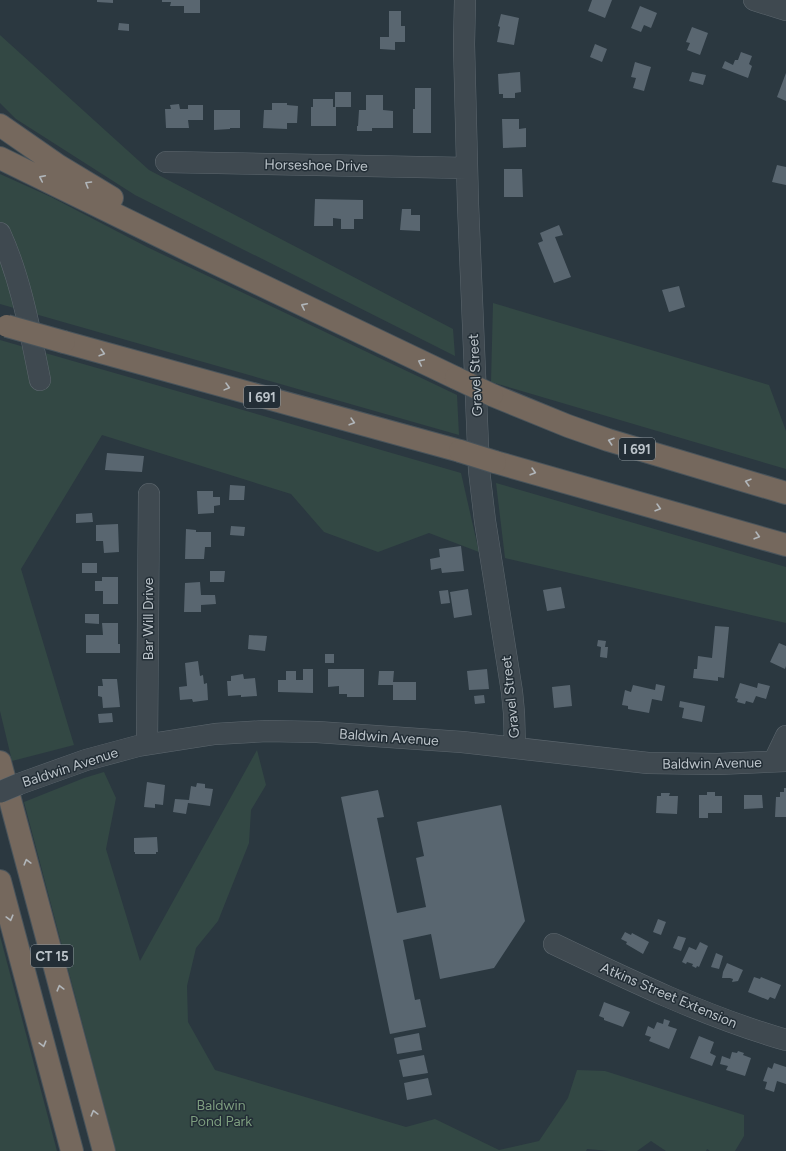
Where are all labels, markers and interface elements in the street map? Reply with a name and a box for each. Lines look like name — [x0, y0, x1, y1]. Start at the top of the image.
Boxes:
street label: Horseshoe Drive — [264, 156, 368, 175]
one-way arrow — [39, 176, 46, 183]
one-way arrow — [85, 182, 92, 189]
one-way arrow — [300, 303, 308, 311]
street label: Gravel Street — [465, 333, 486, 417]
one-way arrow — [98, 348, 105, 357]
one-way arrow — [418, 359, 425, 367]
one-way arrow — [223, 382, 230, 391]
road number: I 691 — [244, 386, 280, 408]
one-way arrow — [349, 417, 356, 426]
one-way arrow — [607, 437, 614, 446]
road number: I 691 — [619, 438, 655, 460]
one-way arrow — [529, 467, 536, 476]
one-way arrow — [745, 478, 752, 487]
one-way arrow — [654, 503, 661, 512]
one-way arrow — [753, 531, 760, 540]
street label: Bar Will Drive — [140, 577, 157, 660]
street label: Gravel Street — [498, 655, 523, 739]
street label: Baldwin Avenue — [339, 726, 440, 749]
street label: Baldwin Avenue — [20, 744, 121, 791]
street label: Baldwin Avenue — [662, 754, 762, 773]
one-way arrow — [23, 859, 32, 866]
one-way arrow — [5, 914, 14, 921]
road number: CT 15 — [31, 945, 73, 967]
street label: Atkins Street Extension — [598, 959, 740, 1032]
one-way arrow — [56, 984, 65, 991]
one-way arrow — [39, 1041, 47, 1047]
park label: Baldwin Pond Park — [190, 1097, 252, 1130]
one-way arrow — [90, 1110, 98, 1117]

